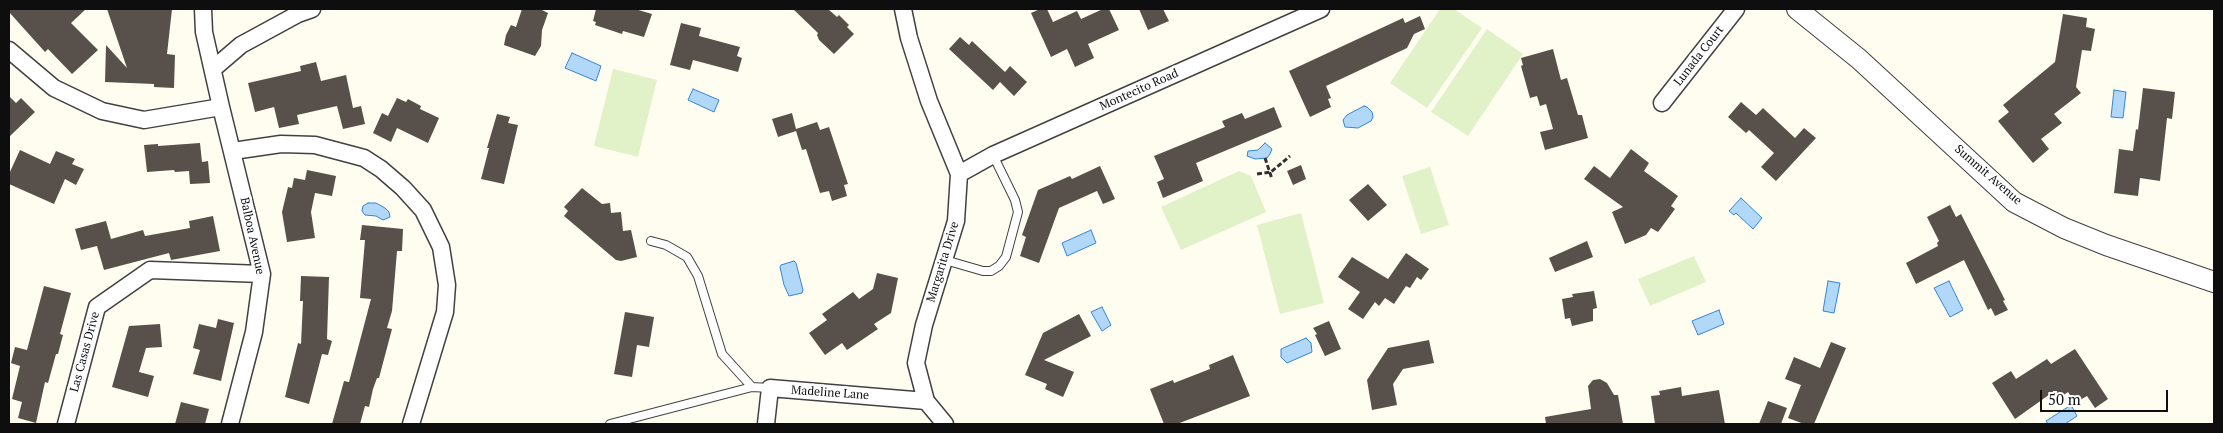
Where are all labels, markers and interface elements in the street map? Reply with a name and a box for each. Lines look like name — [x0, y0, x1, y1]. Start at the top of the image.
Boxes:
street label: Lunada Court — [1671, 23, 1727, 89]
street label: Montecito Road — [1097, 66, 1181, 114]
street label: Summit Avenue — [1951, 142, 2025, 208]
street label: Balboa Avenue — [237, 196, 267, 276]
street label: Margarita Drive — [924, 220, 962, 304]
street label: Las Casas Drive — [67, 310, 103, 394]
scale bar — [2043, 380, 2170, 412]
street label: Madeline Lane — [790, 383, 870, 403]
text: 50 m — [2048, 389, 2081, 409]

